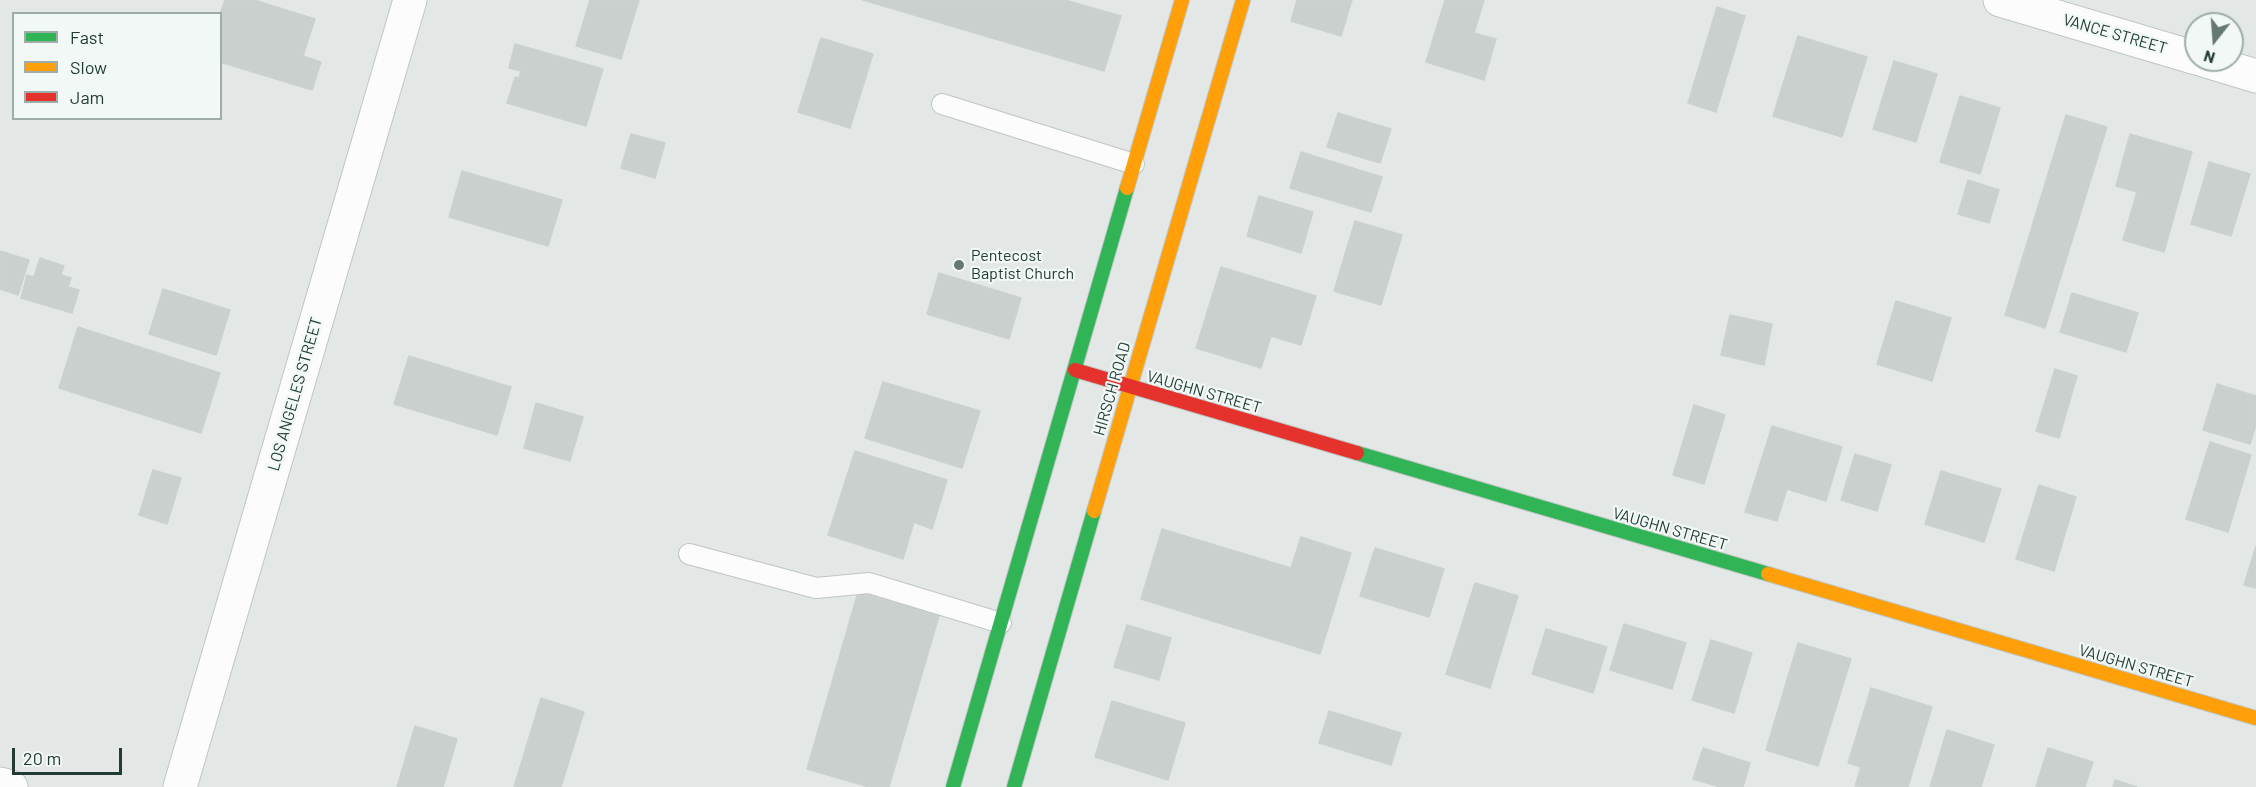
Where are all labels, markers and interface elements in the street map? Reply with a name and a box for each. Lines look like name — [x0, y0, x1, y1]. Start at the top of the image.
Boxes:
street label: VANCE STREET — [2061, 10, 2169, 58]
legend — [12, 12, 222, 120]
north arrow — [2184, 12, 2244, 72]
text: Fast — [70, 26, 104, 48]
text: N — [2201, 47, 2217, 68]
text: Slow — [70, 56, 107, 78]
text: Jam — [70, 86, 104, 108]
place label: Pentecost Baptist Church — [971, 246, 1074, 284]
marker: Pentecost Baptist Church — [952, 258, 966, 272]
street label: LOS ANGELES STREET — [264, 315, 326, 473]
street label: HIRSCH ROAD — [1089, 340, 1135, 438]
street label: VAUGHN STREET — [1144, 366, 1264, 418]
street label: VAUGHN STREET — [1610, 503, 1730, 555]
street label: VAUGHN STREET — [2076, 640, 2196, 692]
scale bar — [15, 736, 124, 774]
text: 20 m — [23, 747, 61, 769]

